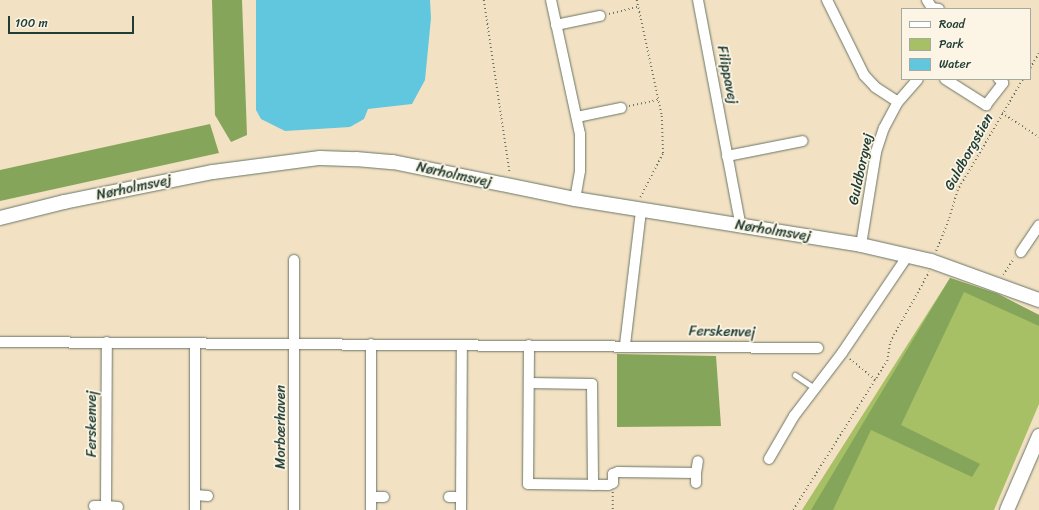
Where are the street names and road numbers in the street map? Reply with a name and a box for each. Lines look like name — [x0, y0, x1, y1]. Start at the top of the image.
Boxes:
street label: Filippavej — [713, 44, 741, 106]
street label: Guldborgstien — [941, 111, 997, 193]
street label: Guldborgvej — [845, 132, 877, 206]
street label: Nørholmsvej — [415, 159, 493, 191]
street label: Nørholmsvej — [95, 172, 173, 204]
street label: Nørholmsvej — [734, 217, 812, 245]
street label: Ferskenvej — [689, 323, 755, 341]
street label: Morbærhaven — [273, 385, 289, 469]
street label: Ferskenvej — [84, 391, 100, 457]

